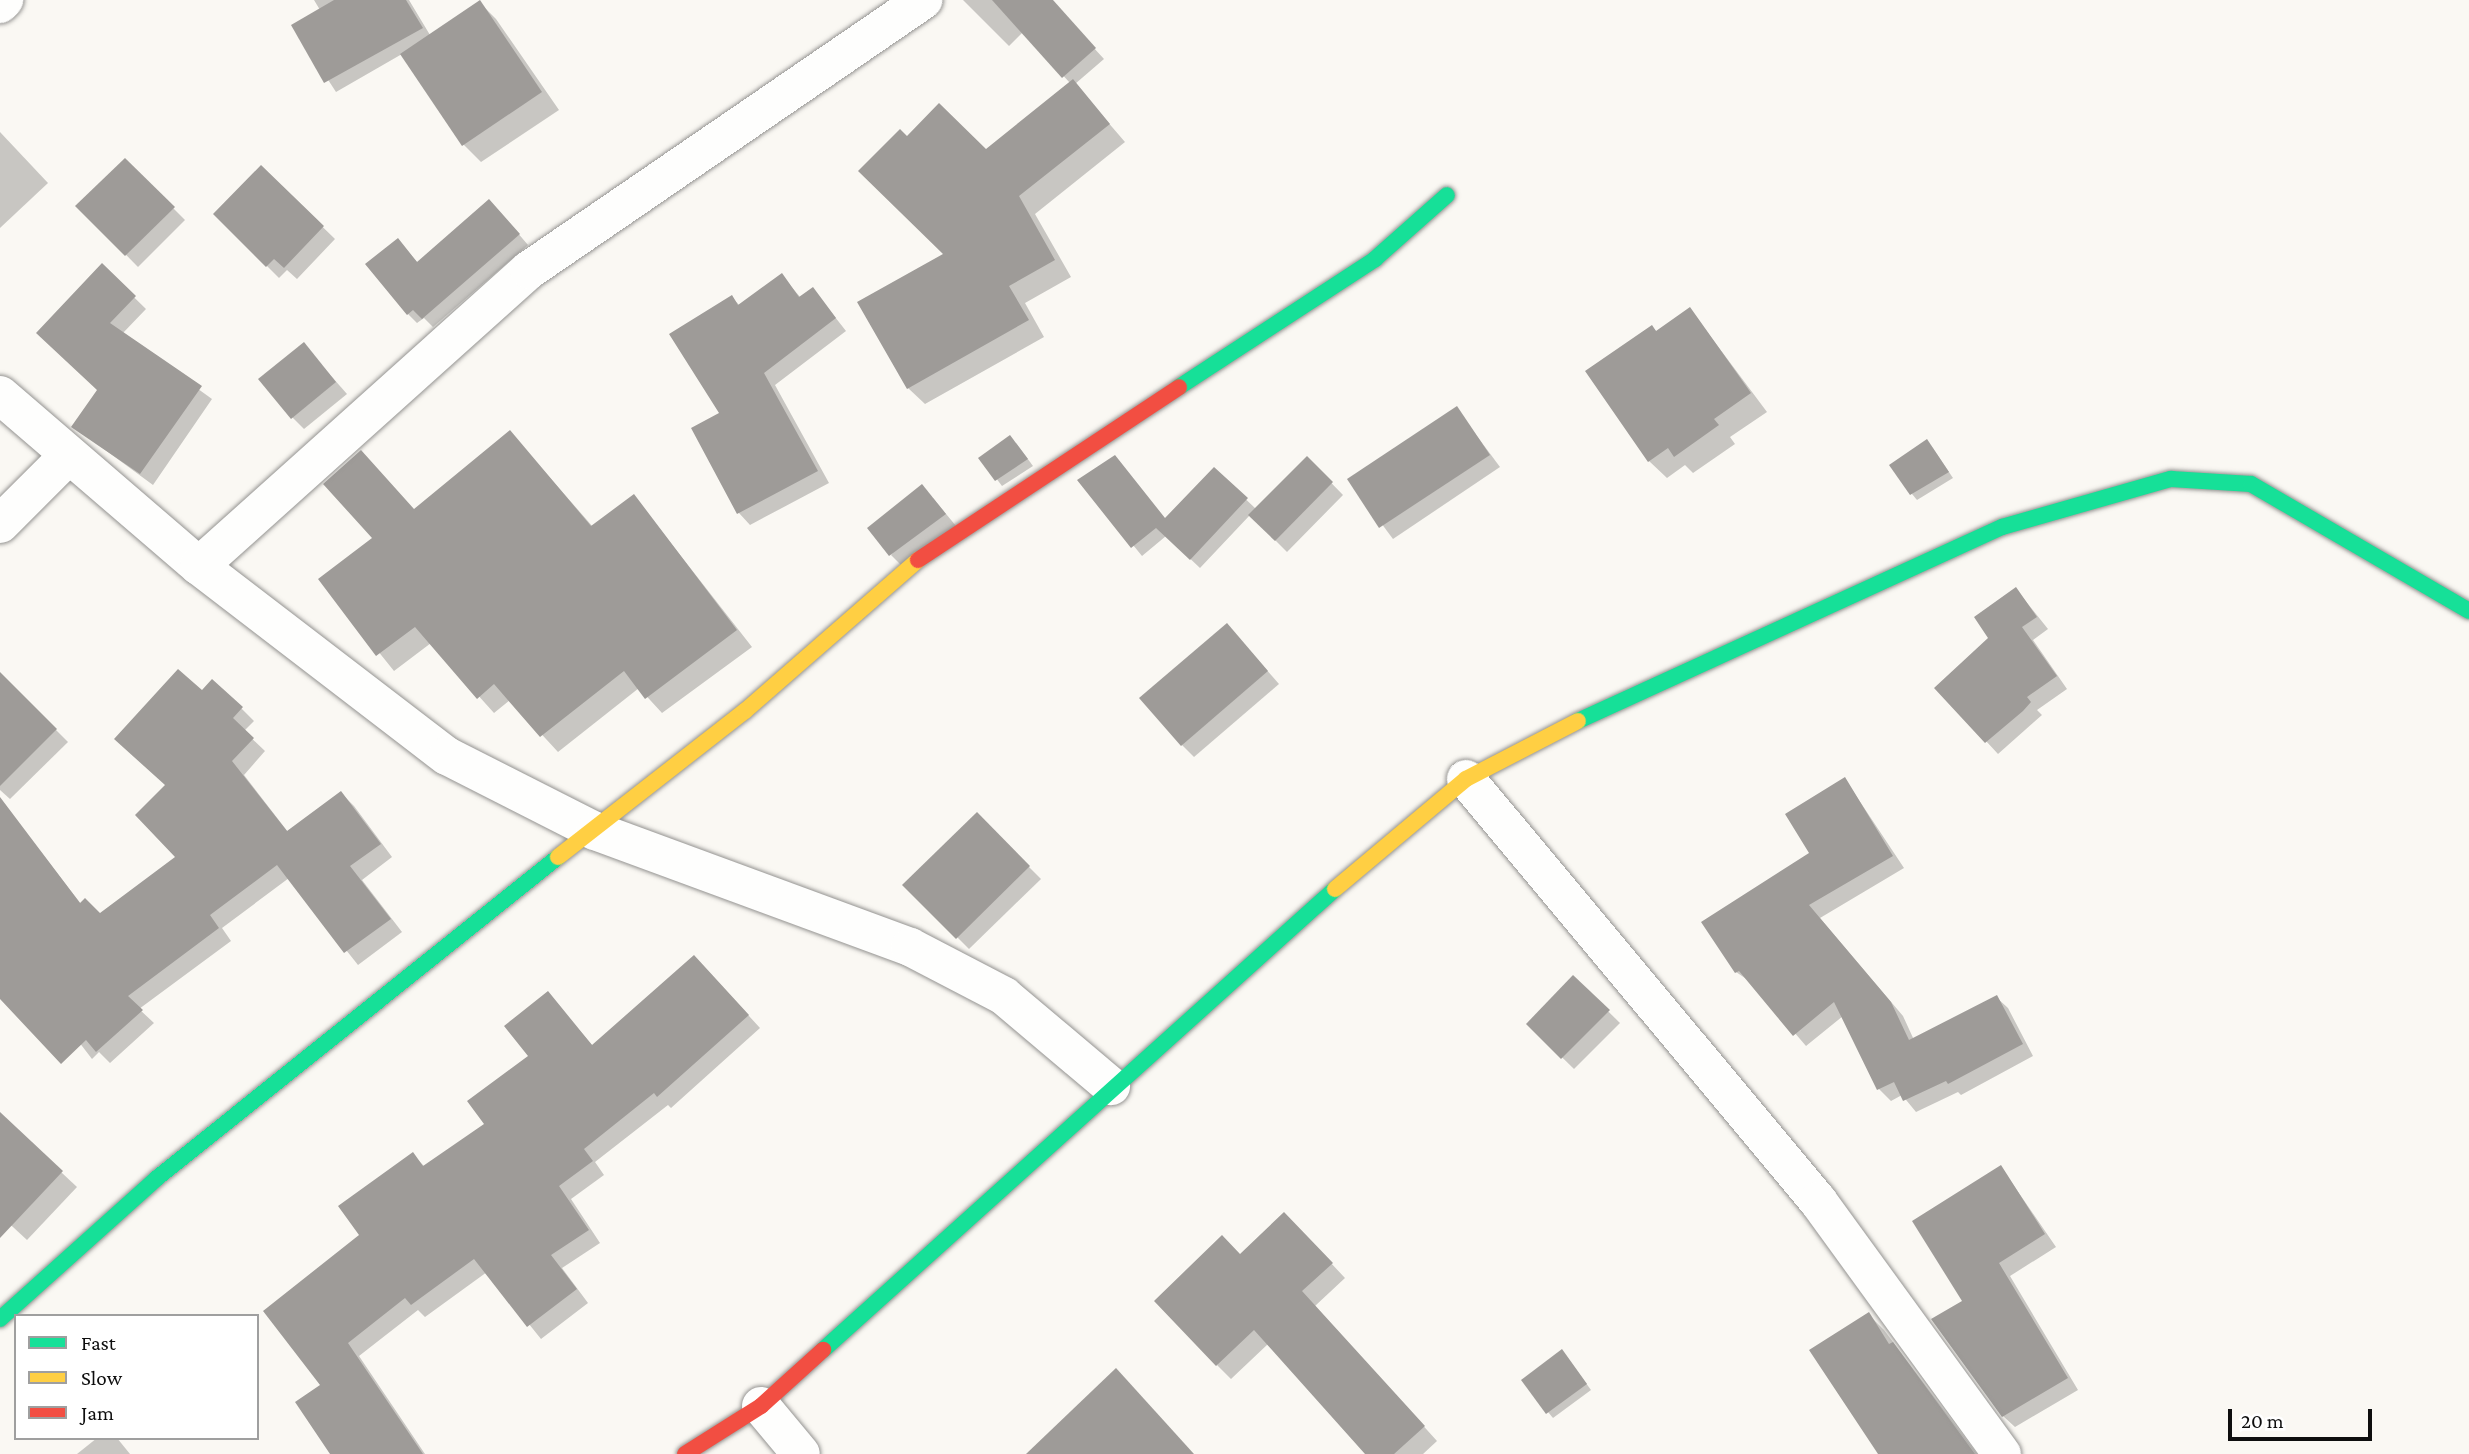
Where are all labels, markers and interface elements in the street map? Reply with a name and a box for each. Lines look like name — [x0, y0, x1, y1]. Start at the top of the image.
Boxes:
legend — [14, 1314, 259, 1440]
text: Fast — [81, 1331, 116, 1355]
text: Slow — [81, 1366, 122, 1390]
scale bar — [2231, 1394, 2374, 1438]
text: Jam — [81, 1401, 114, 1425]
text: 20 m — [2241, 1409, 2284, 1433]

